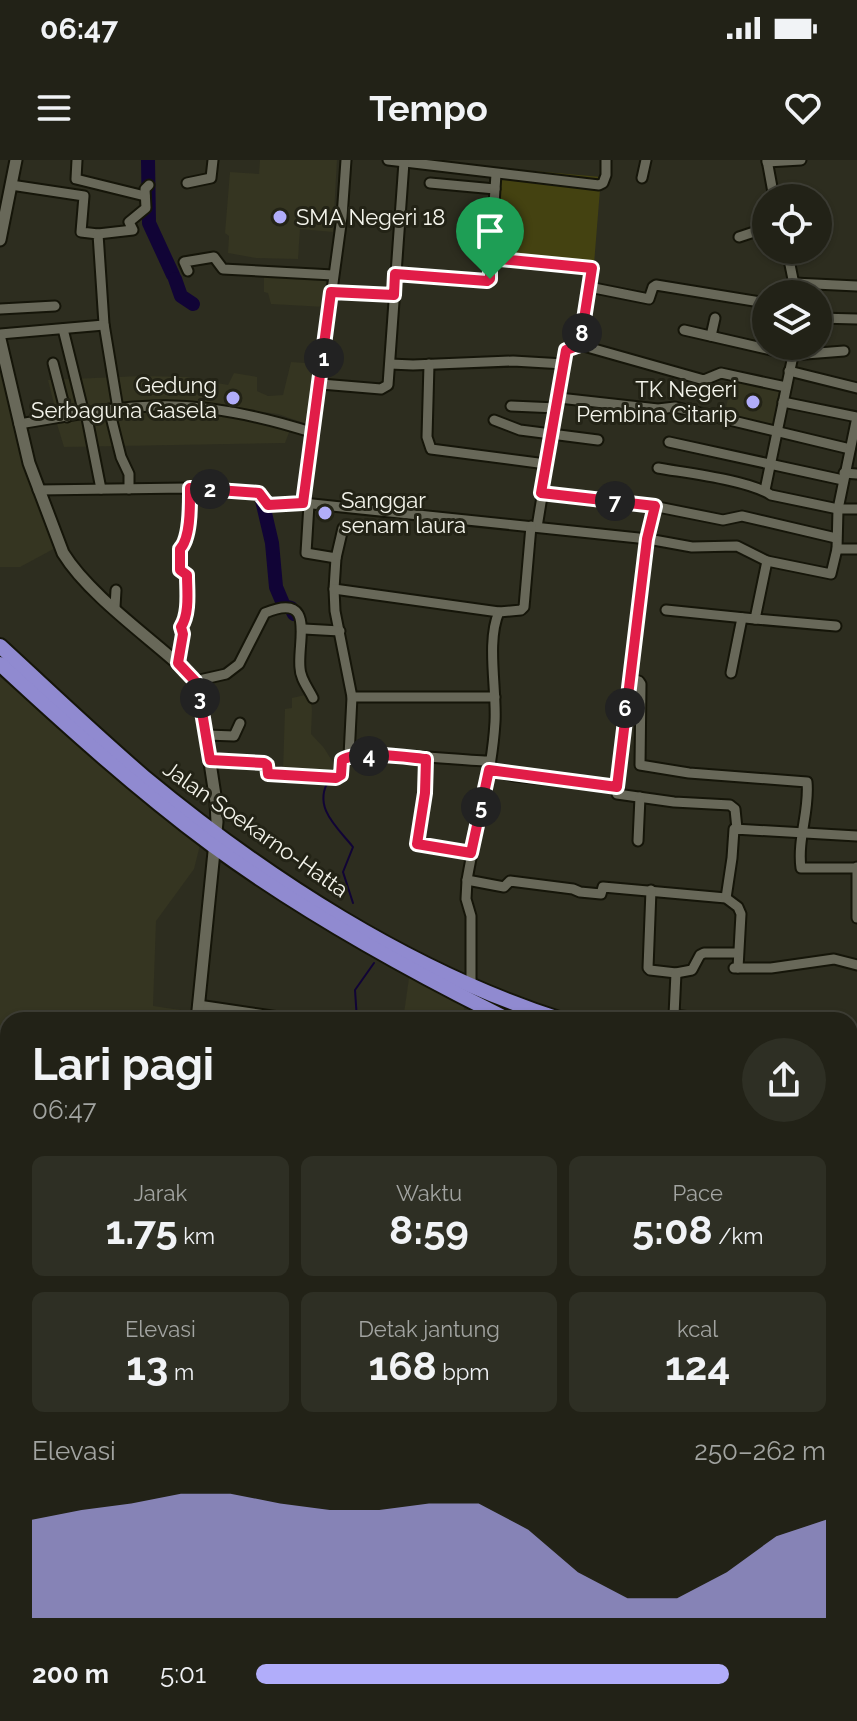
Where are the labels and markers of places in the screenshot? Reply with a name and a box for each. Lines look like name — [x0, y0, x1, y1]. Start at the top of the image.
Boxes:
pin — [456, 197, 524, 279]
place label: SMA Negeri 18 — [296, 204, 445, 230]
marker: SMA Negeri 18 — [271, 208, 289, 226]
pin: 8 — [562, 313, 602, 353]
pin: 1 — [304, 338, 344, 378]
place label: Gedung Serbaguna Gasela — [31, 372, 217, 423]
place label: TK Negeri Pembina Citarip — [576, 376, 737, 427]
marker: Gedung Serbaguna Gasela — [224, 389, 242, 407]
marker: TK Negeri Pembina Citarip — [744, 393, 762, 411]
pin: 2 — [190, 469, 230, 509]
pin: 7 — [595, 481, 635, 521]
place label: Sanggar senam laura — [341, 487, 466, 538]
marker: Sanggar senam laura — [316, 504, 334, 522]
pin: 3 — [180, 678, 220, 718]
pin: 6 — [605, 688, 645, 728]
pin: 4 — [349, 736, 389, 776]
pin: 5 — [461, 787, 501, 827]

